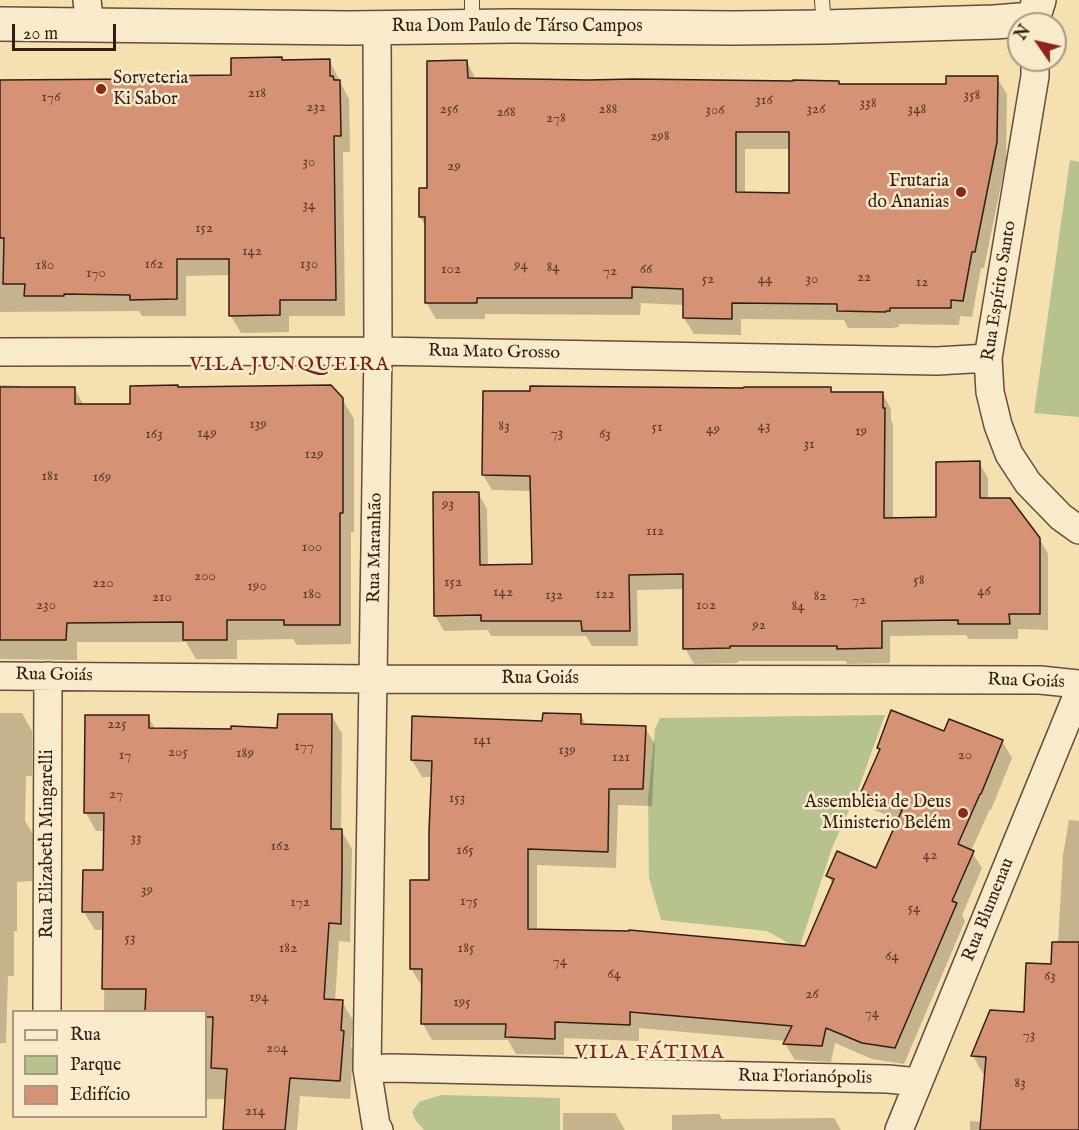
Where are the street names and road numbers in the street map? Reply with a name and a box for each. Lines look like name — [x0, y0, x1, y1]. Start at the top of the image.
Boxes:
street label: Rua Dom Paulo de Társo Campos — [392, 16, 642, 38]
street label: Rua Espírito Santo — [978, 219, 1022, 363]
street label: Rua Mato Grosso — [428, 341, 560, 365]
street label: Rua Maranhão — [364, 493, 388, 603]
street label: Rua Goiás — [15, 665, 93, 687]
street label: Rua Goiás — [501, 668, 579, 690]
street label: Rua Goiás — [987, 670, 1065, 694]
street label: Rua Elizabeth Mingarelli — [37, 750, 59, 938]
street label: Rua Blumenau — [958, 855, 1020, 965]
street label: Rua Florianópolis — [738, 1066, 872, 1090]

